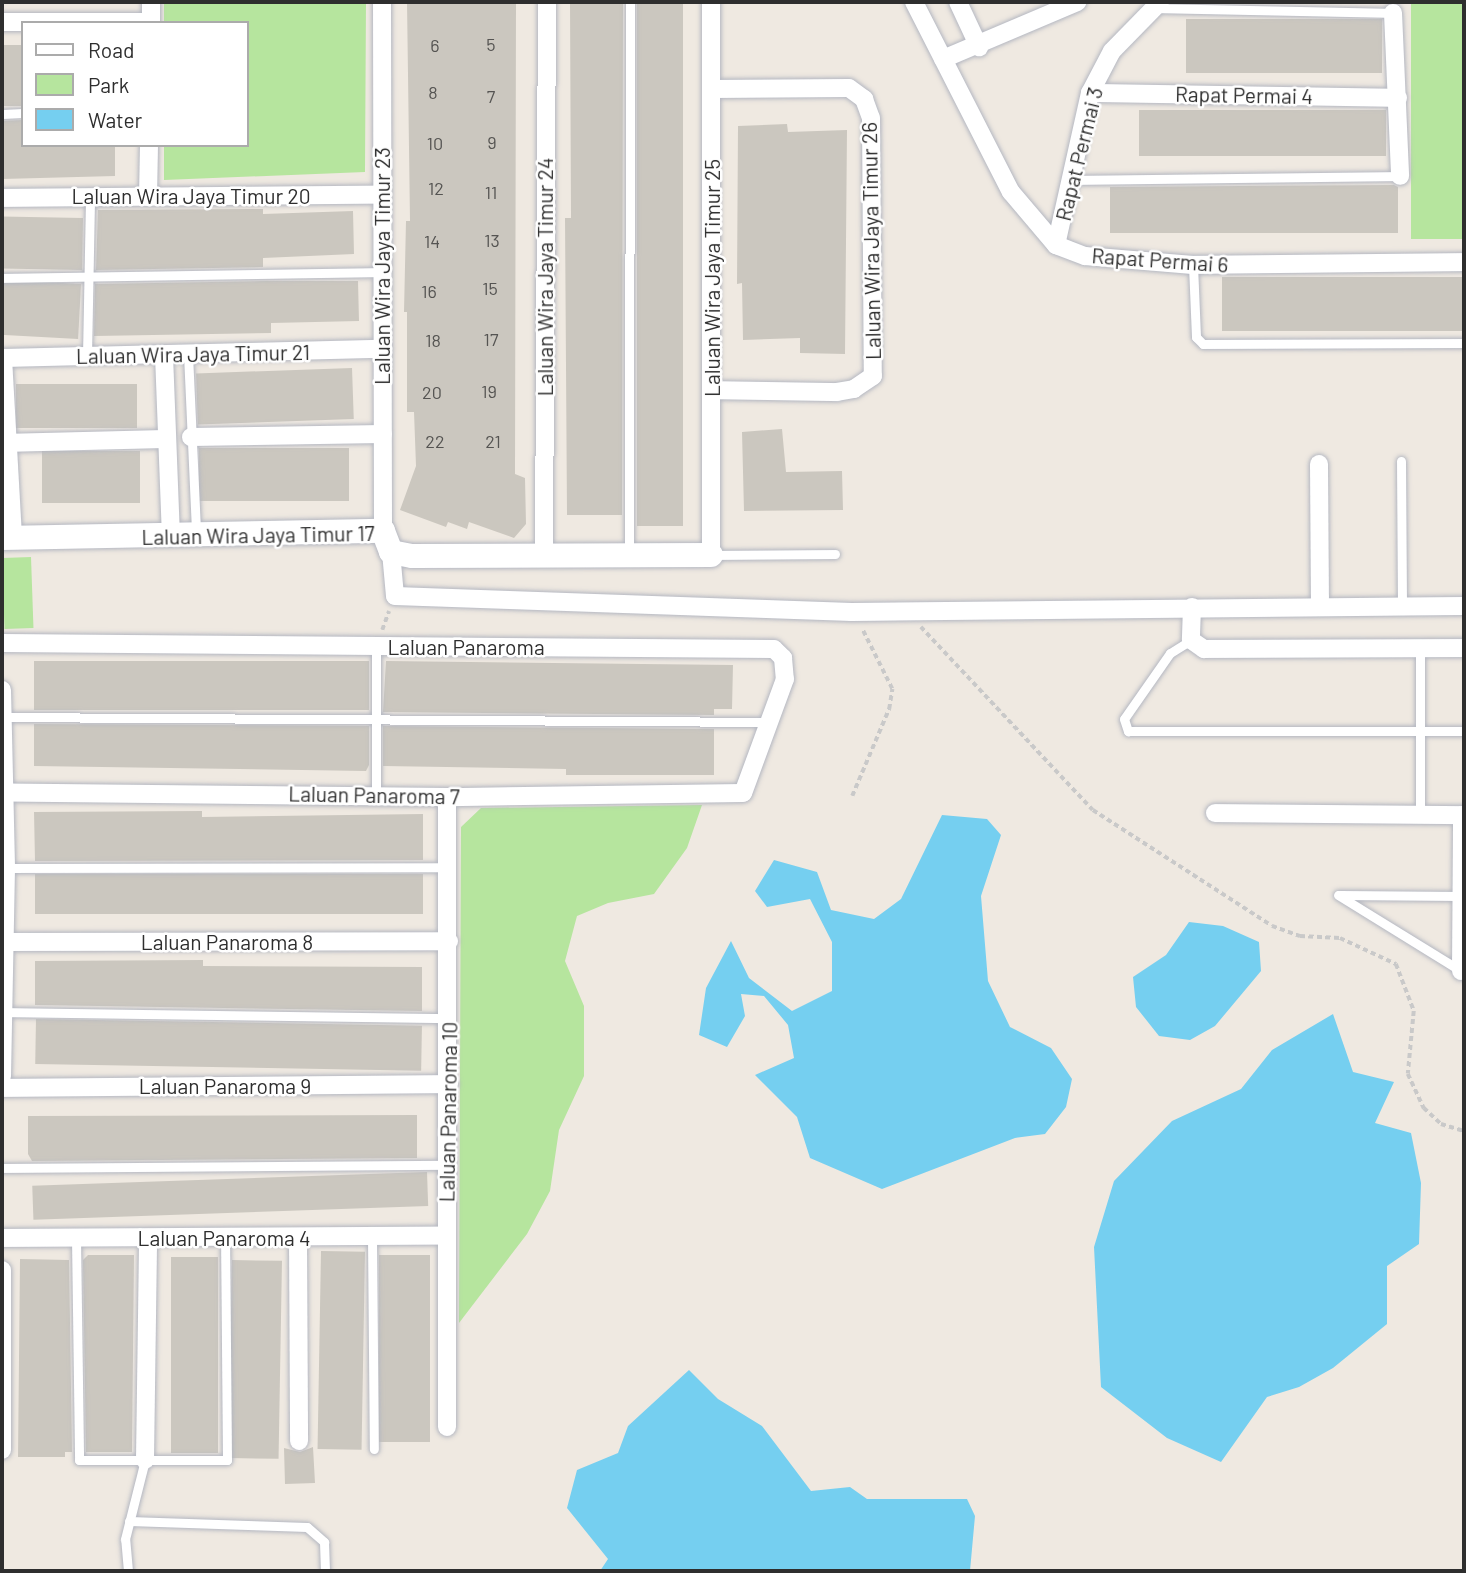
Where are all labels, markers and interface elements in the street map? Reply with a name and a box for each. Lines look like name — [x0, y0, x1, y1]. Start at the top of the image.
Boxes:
legend — [21, 21, 248, 147]
house number: 5 — [486, 33, 496, 55]
house number: 6 — [430, 34, 440, 56]
text: Road — [88, 37, 134, 62]
text: Park — [88, 72, 129, 97]
house number: 8 — [428, 81, 438, 103]
street label: Rapat Permai 4 — [1175, 81, 1313, 109]
street label: Rapat Permai 3 — [1050, 84, 1108, 224]
house number: 7 — [487, 85, 495, 107]
text: Water — [88, 107, 142, 132]
street label: Laluan Wira Jaya Timur 26 — [856, 122, 886, 360]
house number: 9 — [487, 131, 497, 153]
house number: 10 — [427, 132, 443, 154]
street label: Laluan Wira Jaya Timur 23 — [369, 147, 395, 385]
street label: Laluan Wira Jaya Timur 24 — [532, 158, 558, 396]
street label: Laluan Wira Jaya Timur 25 — [699, 159, 725, 397]
house number: 12 — [428, 177, 444, 199]
house number: 11 — [485, 181, 497, 203]
street label: Laluan Wira Jaya Timur 20 — [71, 183, 311, 209]
house number: 13 — [484, 229, 500, 251]
house number: 14 — [424, 230, 440, 252]
street label: Rapat Permai 6 — [1091, 243, 1229, 277]
house number: 15 — [482, 277, 498, 299]
house number: 16 — [421, 280, 437, 302]
house number: 17 — [484, 328, 498, 350]
house number: 18 — [425, 329, 441, 351]
street label: Laluan Wira Jaya Timur 21 — [76, 339, 310, 369]
house number: 19 — [481, 380, 497, 402]
house number: 20 — [422, 381, 442, 403]
house number: 22 — [425, 430, 445, 452]
house number: 21 — [485, 430, 501, 452]
street label: Laluan Wira Jaya Timur 17 — [141, 520, 375, 550]
street label: Laluan Panaroma — [387, 634, 545, 660]
street label: Laluan Panaroma 7 — [288, 781, 460, 809]
street label: Laluan Panaroma 8 — [141, 929, 313, 955]
street label: Laluan Panaroma 10 — [434, 1021, 462, 1203]
street label: Laluan Panaroma 9 — [139, 1073, 311, 1099]
street label: Laluan Panaroma 4 — [138, 1225, 310, 1251]

